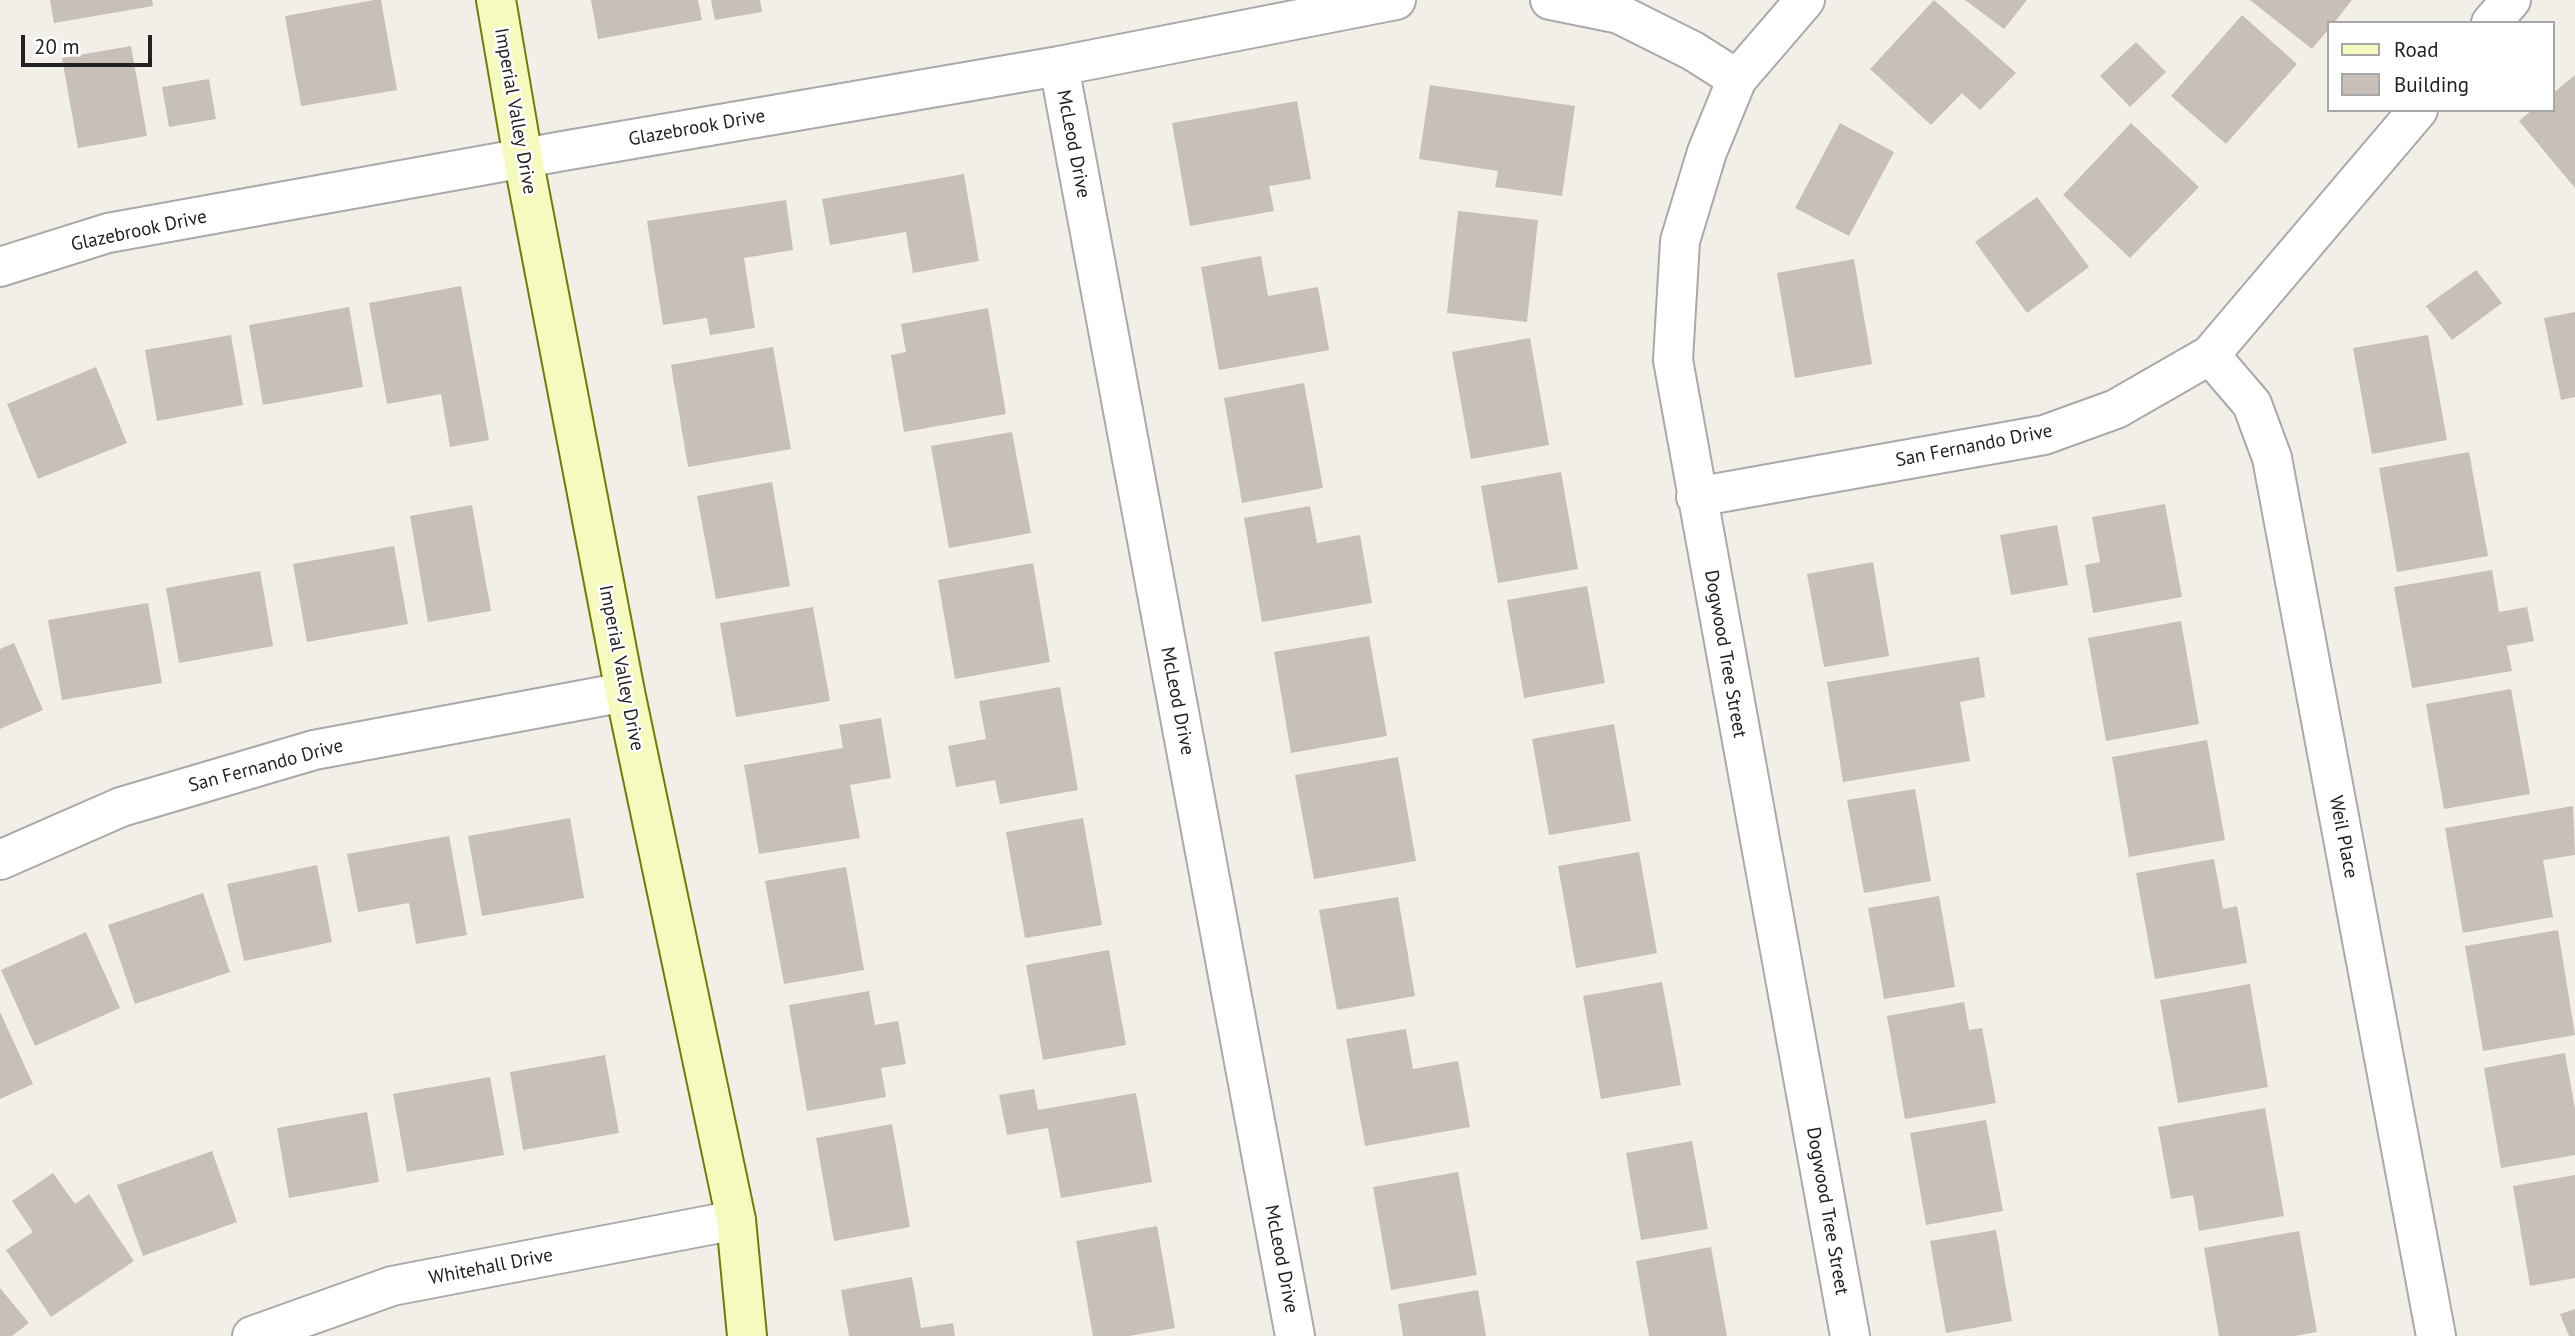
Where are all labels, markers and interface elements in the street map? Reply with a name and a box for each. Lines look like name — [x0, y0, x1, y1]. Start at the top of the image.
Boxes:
scale bar — [24, 21, 156, 65]
legend — [2326, 21, 2554, 112]
street label: Imperial Valley Drive — [489, 26, 541, 196]
text: 20 m — [34, 33, 80, 60]
text: Road — [2394, 36, 2438, 63]
text: Building — [2394, 71, 2469, 98]
street label: McLeod Drive — [1051, 88, 1095, 200]
street label: Glazebrook Drive — [627, 105, 767, 151]
street label: Glazebrook Drive — [69, 205, 209, 257]
street label: San Fernando Drive — [1894, 420, 2054, 472]
street label: Dogwood Tree Street — [1699, 568, 1751, 740]
street label: Imperial Valley Drive — [594, 583, 648, 753]
street label: McLeod Drive — [1155, 645, 1199, 757]
street label: San Fernando Drive — [186, 734, 346, 798]
street label: Weil Place — [2324, 794, 2362, 880]
street label: Dogwood Tree Street — [1801, 1125, 1853, 1297]
street label: McLeod Drive — [1259, 1203, 1303, 1315]
street label: Whitehall Drive — [427, 1244, 555, 1290]

